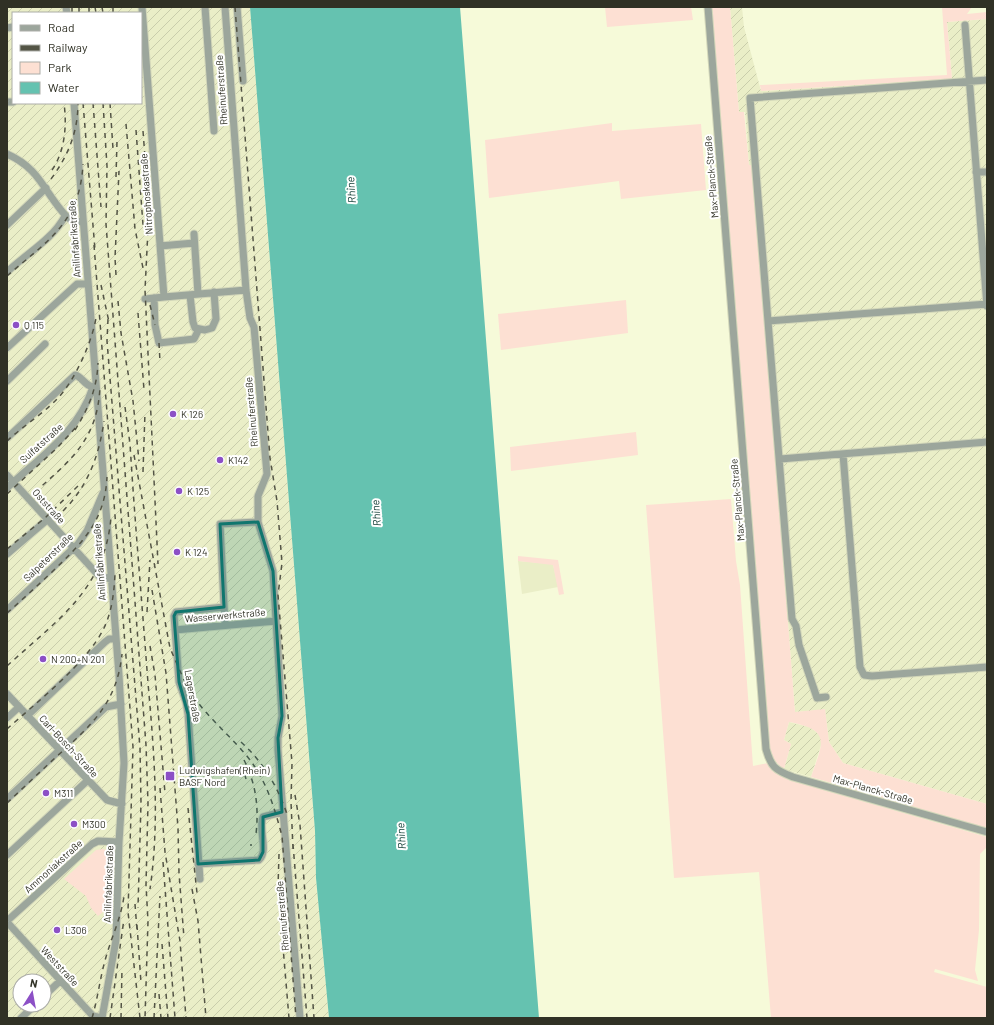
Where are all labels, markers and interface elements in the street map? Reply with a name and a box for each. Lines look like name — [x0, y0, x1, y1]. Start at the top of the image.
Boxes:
legend — [12, 12, 142, 104]
text: Road — [48, 20, 75, 34]
text: Railway — [48, 40, 88, 54]
street label: Rheinuferstraße — [213, 55, 229, 125]
text: Park — [48, 60, 72, 74]
text: Water — [48, 80, 80, 94]
street label: Max-Planck-Straße — [701, 135, 721, 219]
street label: Nitrophoskastraße — [137, 153, 155, 235]
water label: Rhine — [343, 176, 358, 204]
street label: Anilinfabrikstraße — [65, 200, 83, 278]
place label: Q 115 — [24, 319, 44, 331]
marker: Q 115 — [11, 320, 21, 330]
street label: Rheinuferstraße — [242, 377, 260, 447]
place label: K 126 — [181, 408, 203, 420]
marker: K 126 — [168, 409, 178, 419]
street label: Sulfatstraße — [17, 421, 65, 465]
place label: K142 — [228, 454, 248, 466]
marker: K142 — [215, 455, 225, 465]
street label: Max-Planck-Straße — [727, 458, 747, 542]
place label: K 125 — [187, 485, 209, 497]
street label: Oststraße — [30, 486, 68, 526]
marker: K 125 — [174, 486, 184, 496]
water label: Rhine — [368, 499, 383, 527]
street label: Anilinfabrikstraße — [90, 523, 108, 601]
street label: Salpeterstraße — [21, 530, 75, 584]
place label: K 124 — [185, 546, 207, 558]
marker: K 124 — [172, 547, 182, 557]
street label: Wasserwerkstraße — [184, 605, 266, 625]
place label: N 200+N 201 — [51, 653, 104, 665]
marker: N 200+N 201 — [38, 654, 48, 664]
street label: Lagerstraße — [182, 669, 204, 723]
street label: Carl-Bosch-Straße — [37, 712, 101, 780]
place label: Ludwigshafen(Rhein) BASF Nord — [179, 764, 270, 788]
marker: Ludwigshafen(Rhein) BASF Nord — [164, 770, 176, 782]
street label: Max-Planck-Straße — [832, 772, 914, 806]
place label: M311 — [54, 787, 73, 799]
marker: M311 — [41, 788, 51, 798]
place label: M300 — [82, 818, 106, 830]
marker: M300 — [69, 819, 79, 829]
water label: Rhine — [393, 822, 408, 850]
street label: Ammoniakstraße — [21, 837, 85, 895]
street label: Anilinfabrikstraße — [101, 845, 115, 923]
street label: Rheinuferstraße — [273, 881, 291, 951]
place label: L306 — [65, 924, 87, 936]
marker: L306 — [52, 925, 62, 935]
street label: Weststraße — [39, 944, 81, 988]
north arrow — [12, 973, 52, 1013]
text: N — [29, 976, 39, 990]

